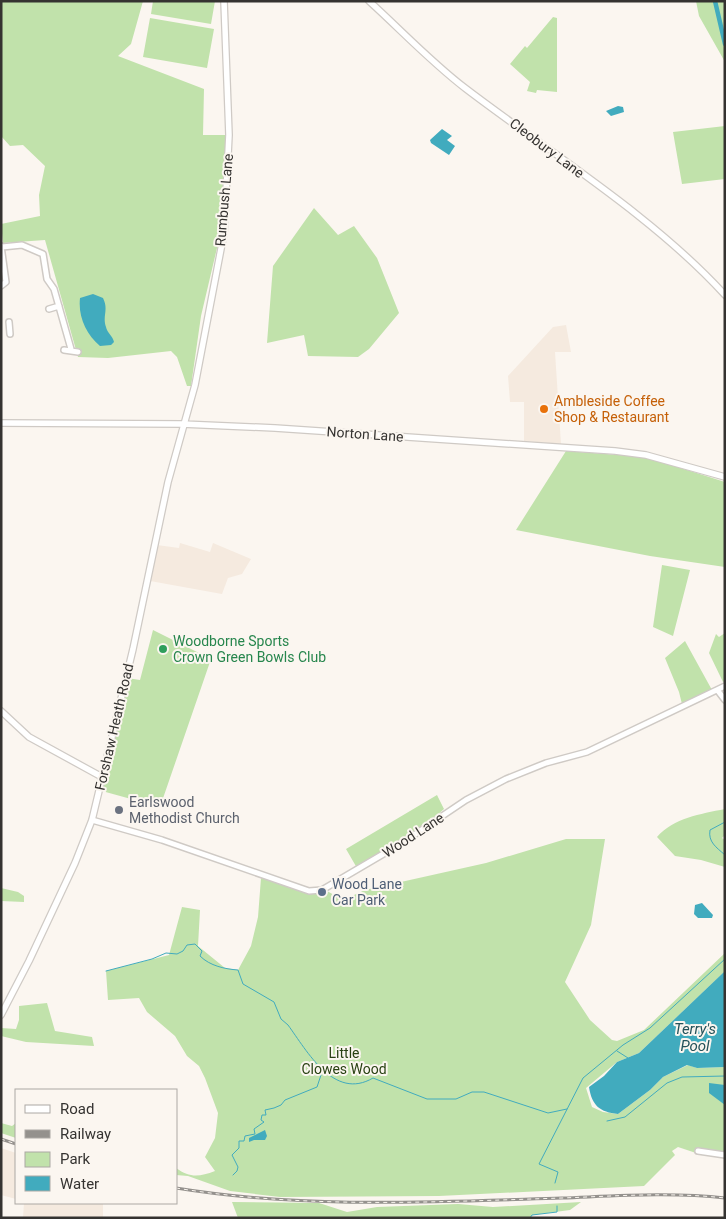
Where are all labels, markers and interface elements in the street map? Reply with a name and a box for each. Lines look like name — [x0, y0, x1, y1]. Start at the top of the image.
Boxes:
street label: Cleobury Lane — [507, 115, 587, 181]
street label: Rumbush Lane — [212, 153, 236, 247]
place label: Ambleside Coffee Shop & Restaurant — [554, 393, 670, 425]
marker: Ambleside Coffee Shop & Restaurant — [538, 403, 550, 415]
street label: Norton Lane — [326, 423, 404, 445]
place label: Woodborne Sports Crown Green Bowls Club — [173, 633, 326, 665]
marker: Woodborne Sports Crown Green Bowls Club — [157, 643, 169, 655]
street label: Forshaw Heath Road — [92, 662, 136, 792]
place label: Earlswood Methodist Church — [129, 794, 240, 826]
marker: Earlswood Methodist Church — [113, 804, 125, 816]
street label: Wood Lane — [379, 809, 447, 861]
place label: Wood Lane Car Park — [332, 876, 402, 908]
marker: Wood Lane Car Park — [316, 886, 328, 898]
water label: Terry's Pool — [674, 1020, 716, 1055]
park label: Little Clowes Wood — [301, 1045, 387, 1077]
legend — [15, 1089, 178, 1204]
text: Road — [60, 1100, 94, 1118]
text: Railway — [60, 1125, 111, 1143]
text: Park — [60, 1150, 91, 1168]
text: Water — [60, 1175, 99, 1193]

